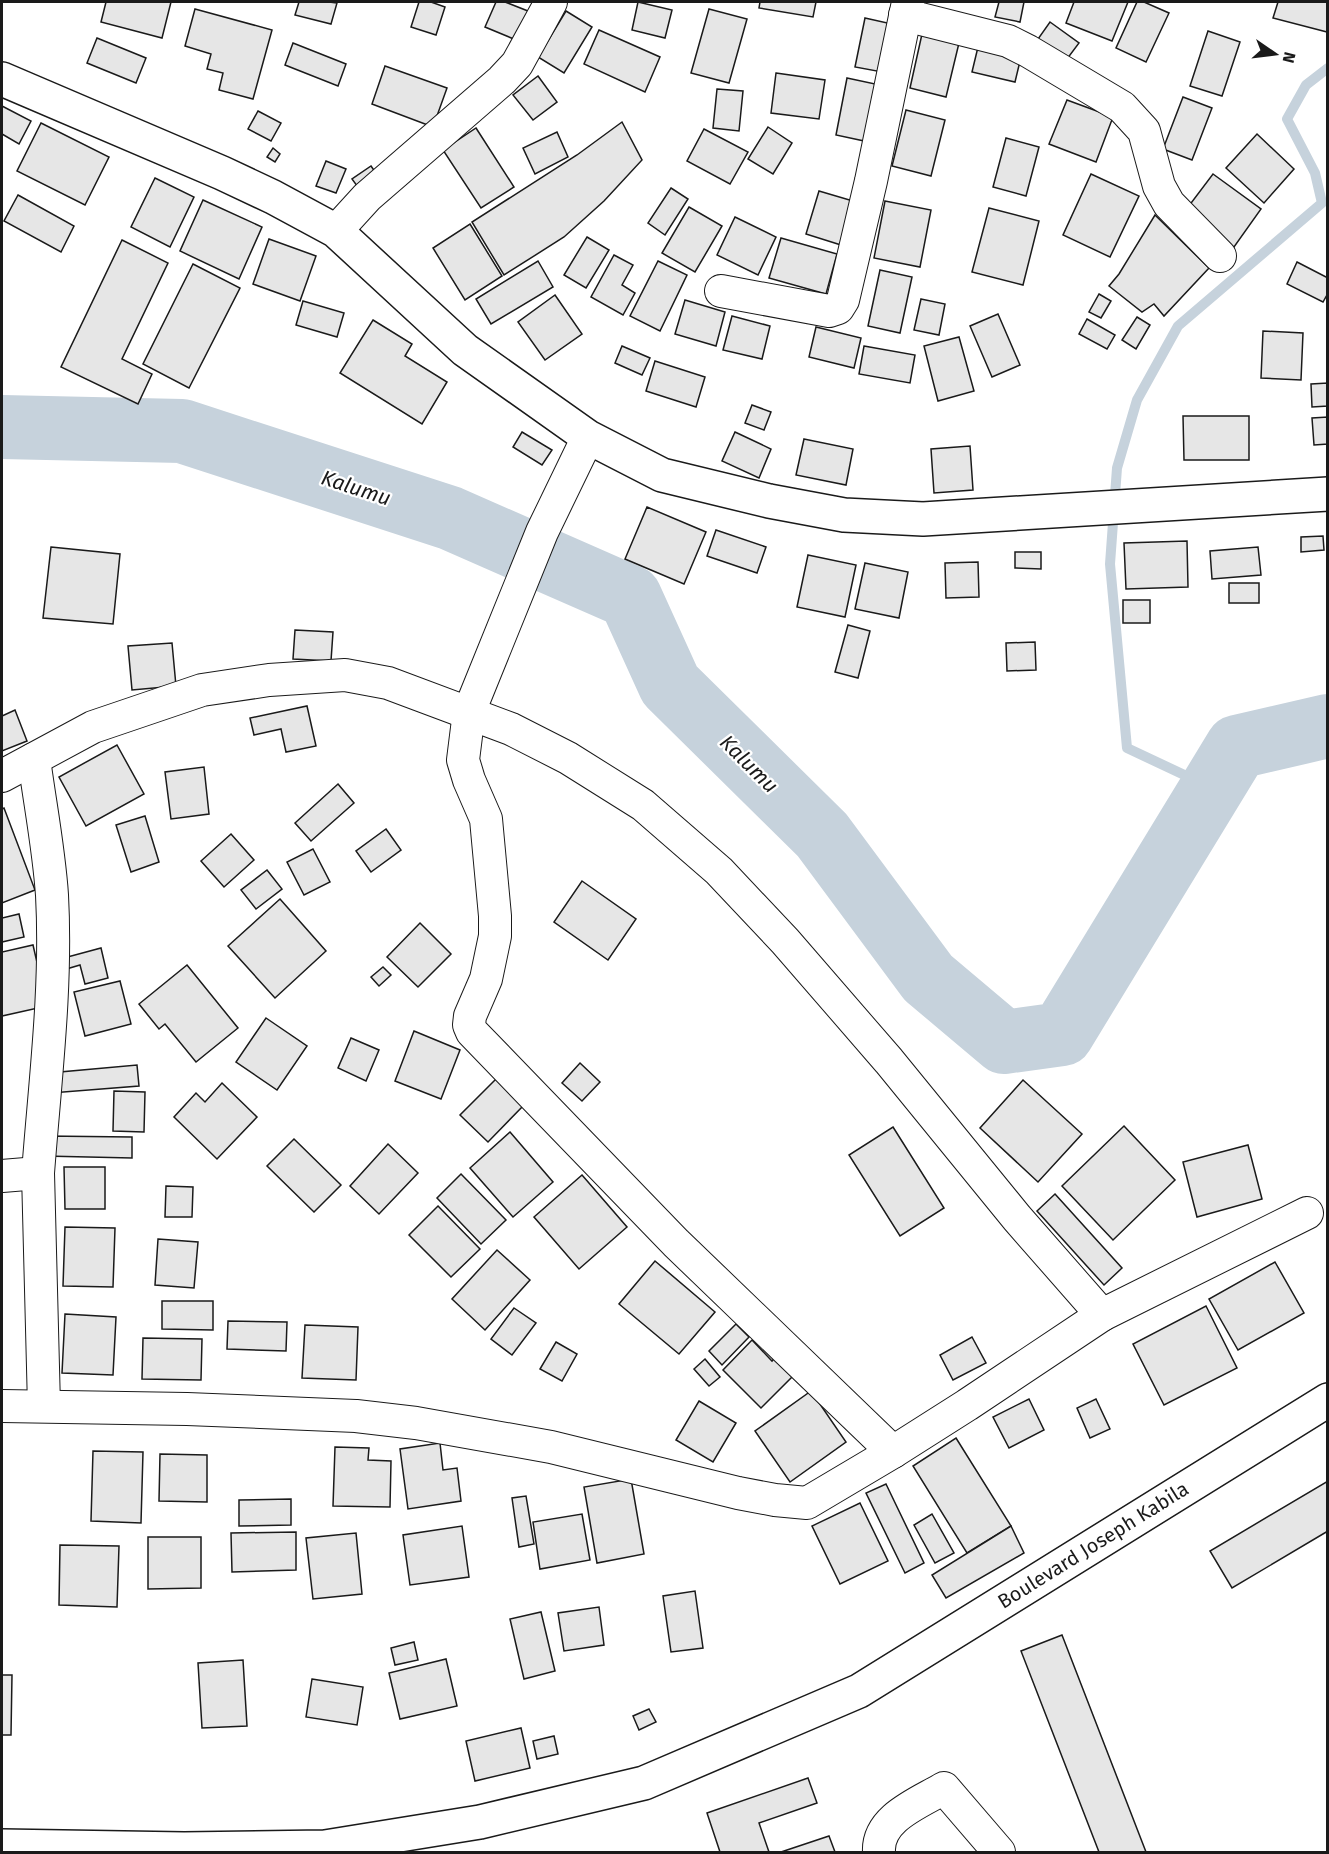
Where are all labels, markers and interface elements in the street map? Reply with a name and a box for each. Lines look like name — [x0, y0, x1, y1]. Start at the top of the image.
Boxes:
north arrow — [1245, 24, 1305, 84]
text: N — [1279, 50, 1300, 65]
water label: Kalumu — [318, 465, 394, 511]
water label: Kalumu — [714, 729, 784, 799]
street label: Boulevard Joseph Kabila — [993, 1476, 1193, 1614]

